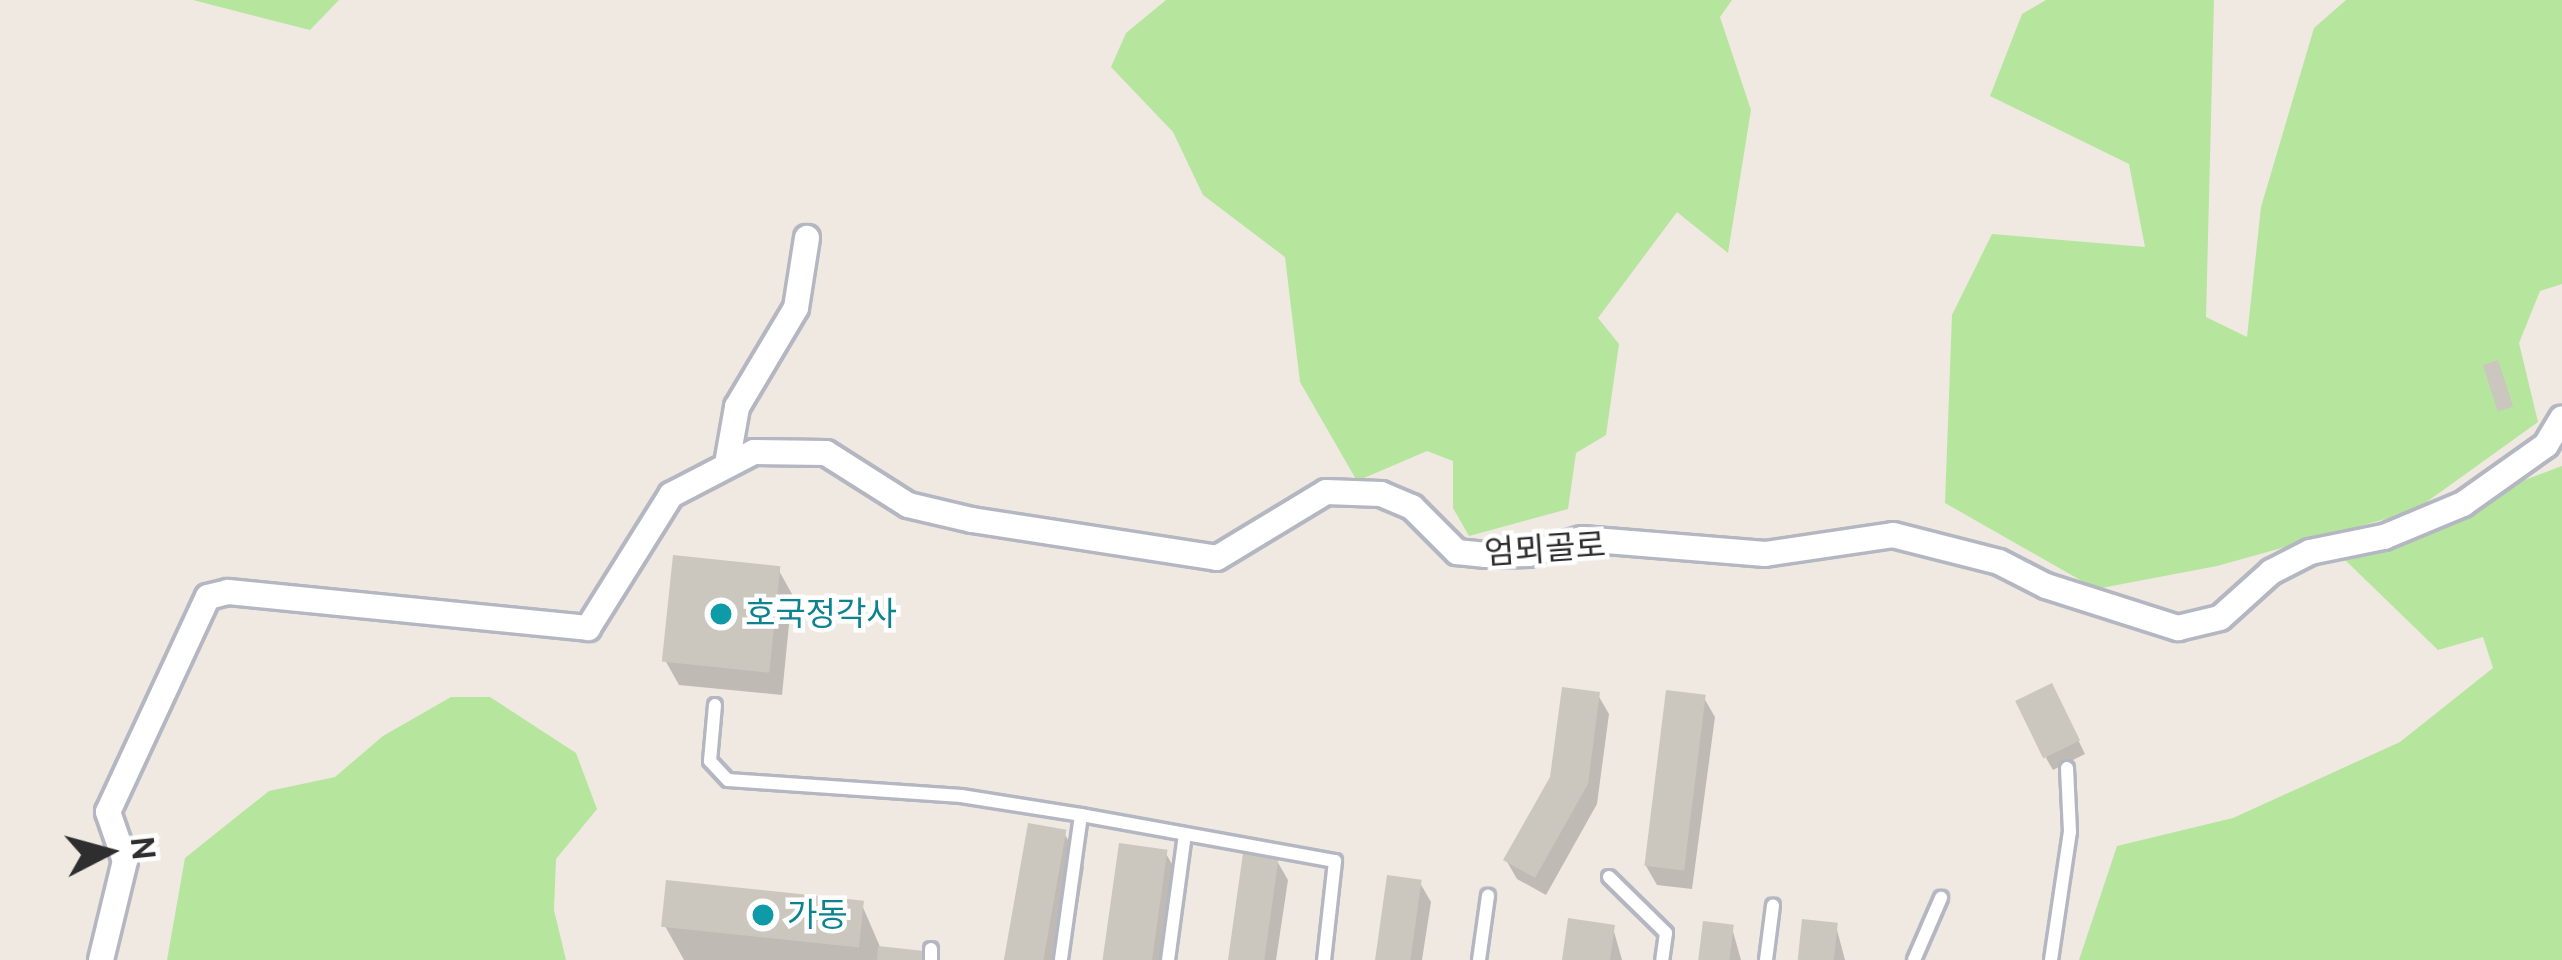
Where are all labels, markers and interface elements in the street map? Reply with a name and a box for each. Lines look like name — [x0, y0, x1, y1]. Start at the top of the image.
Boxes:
street label: 엄뫼골로 — [1483, 525, 1607, 573]
place label: 호국정각사 — [745, 594, 897, 634]
marker: 호국정각사 — [708, 601, 734, 627]
north arrow — [48, 792, 168, 912]
text: N — [123, 835, 165, 862]
place label: 가동 — [787, 895, 848, 935]
marker: 가동 — [750, 902, 776, 928]

